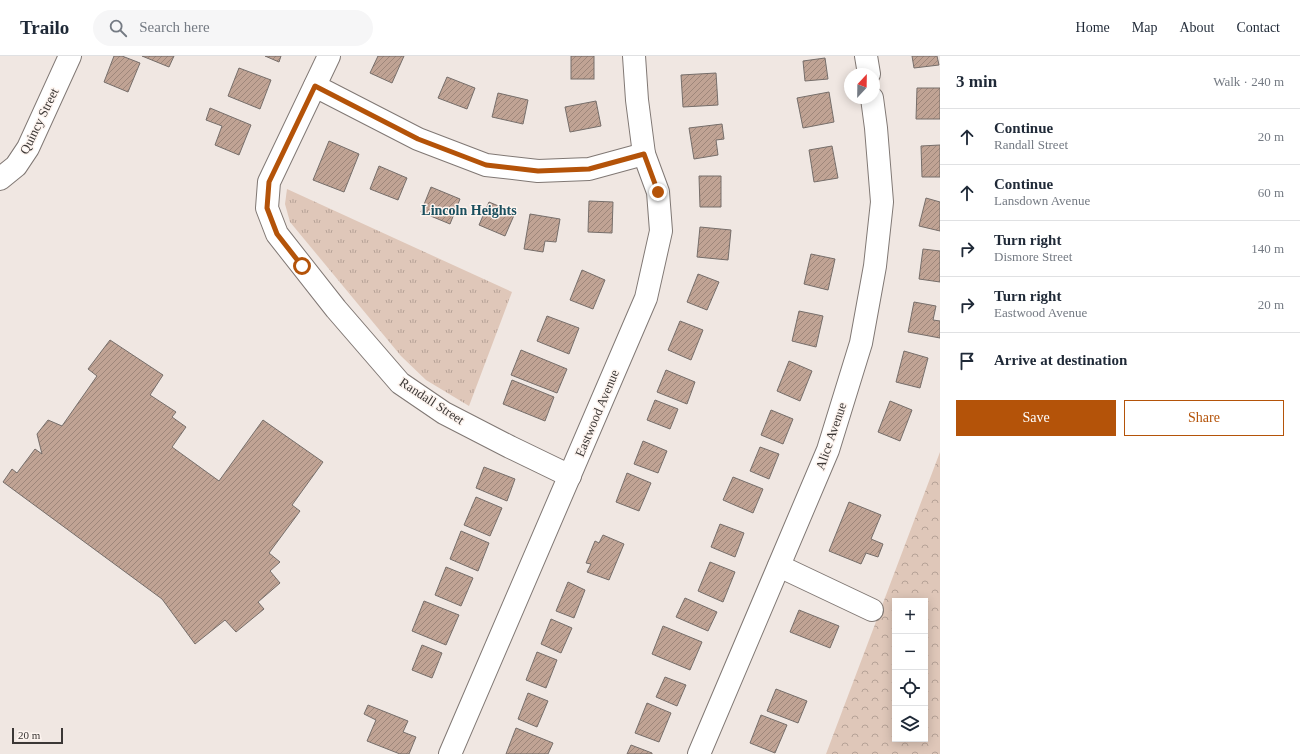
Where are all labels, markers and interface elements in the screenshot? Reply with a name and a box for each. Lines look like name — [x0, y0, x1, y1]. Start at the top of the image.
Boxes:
search box — [93, 10, 373, 46]
text: Trailo — [20, 17, 69, 38]
icon: search — [107, 17, 129, 39]
text: Search here — [139, 19, 210, 35]
text: Home — [1076, 20, 1110, 35]
text: Map — [1132, 20, 1157, 35]
text: About — [1179, 20, 1214, 35]
text: Contact — [1236, 20, 1280, 35]
north arrow — [844, 68, 880, 104]
text: 3 min — [956, 72, 997, 91]
text: Walk · 240 m — [1213, 74, 1284, 89]
street label: Quincy Street — [17, 85, 62, 157]
text: Continue — [994, 120, 1053, 136]
icon: ahead — [956, 126, 978, 148]
text: 20 m — [1258, 129, 1284, 144]
text: Randall Street — [994, 137, 1068, 152]
text: Continue — [994, 176, 1053, 192]
icon: ahead — [956, 182, 978, 204]
route end — [649, 183, 667, 201]
text: 60 m — [1258, 185, 1284, 200]
text: Lansdown Avenue — [994, 193, 1090, 208]
district label: Lincoln Heights — [421, 203, 517, 218]
text: Turn right — [994, 232, 1061, 248]
icon: right — [956, 238, 978, 260]
text: 140 m — [1251, 241, 1284, 256]
text: Dismore Street — [994, 249, 1072, 264]
route start — [293, 257, 311, 275]
text: Turn right — [994, 288, 1061, 304]
icon: right — [956, 294, 978, 316]
text: 20 m — [1258, 297, 1284, 312]
text: Eastwood Avenue — [994, 305, 1087, 320]
icon: arrive — [956, 350, 978, 372]
text: Arrive at destination — [994, 352, 1127, 368]
street label: Eastwood Avenue — [572, 367, 622, 459]
street label: Randall Street — [397, 375, 467, 428]
street label: Alice Avenue — [812, 400, 850, 472]
button: Save — [956, 400, 1116, 436]
button: Share — [1124, 400, 1284, 436]
map controls — [892, 598, 928, 742]
button: + — [892, 598, 928, 634]
button: − — [892, 634, 928, 670]
button: locate — [892, 670, 928, 706]
button: layers — [892, 706, 928, 742]
scale bar — [12, 726, 63, 745]
text: 20 m — [18, 729, 40, 741]

